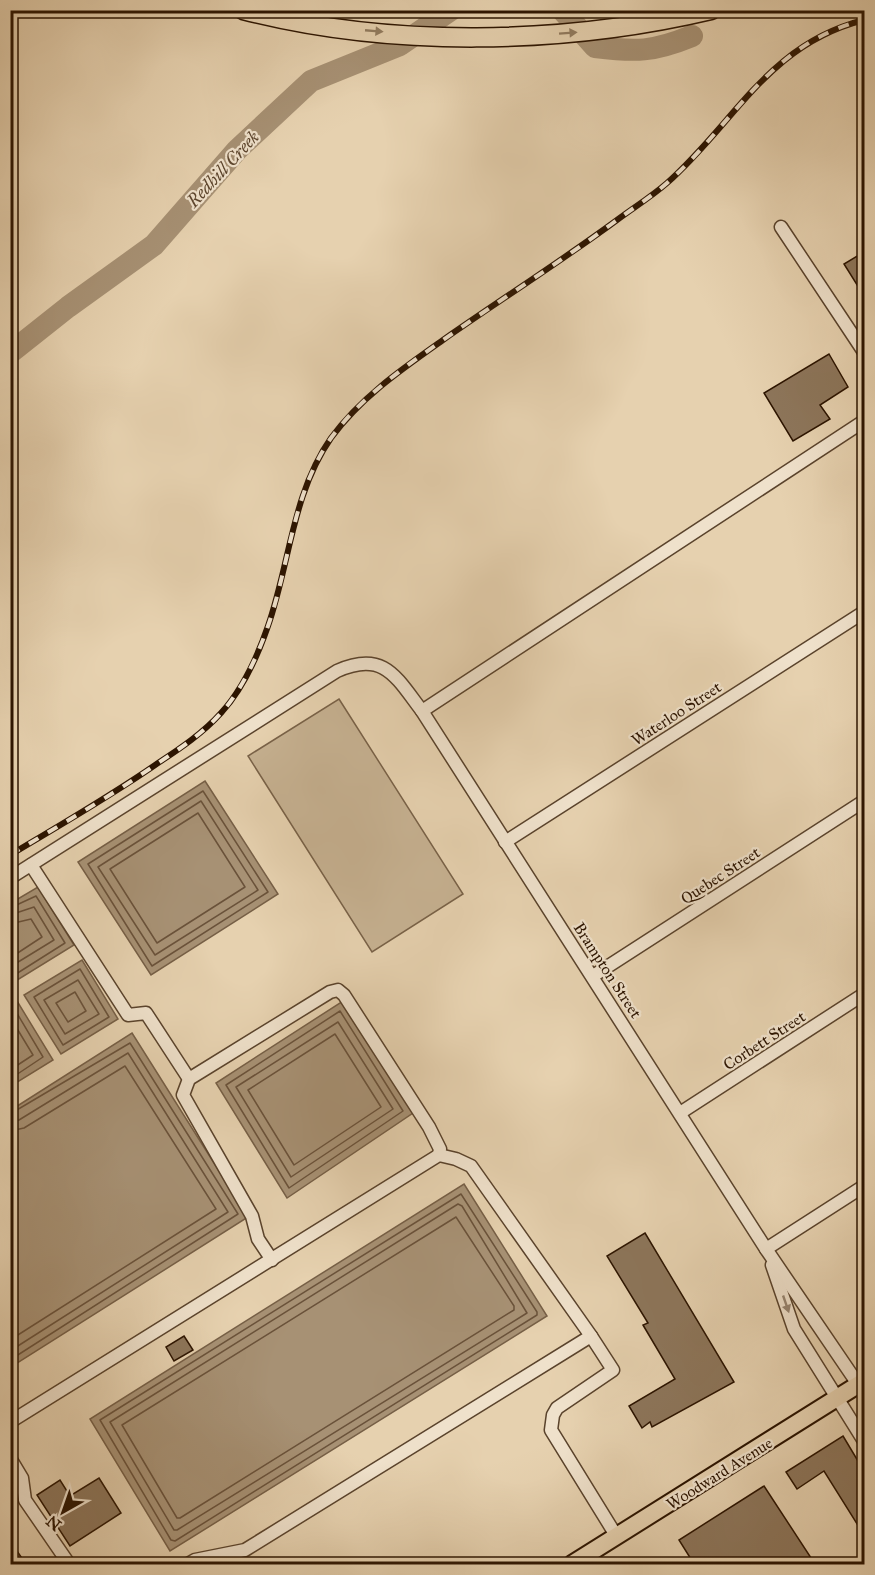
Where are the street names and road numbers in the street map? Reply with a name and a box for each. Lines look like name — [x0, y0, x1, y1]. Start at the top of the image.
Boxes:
street label: Waterloo Street — [628, 677, 725, 750]
street label: Quebec Street — [677, 843, 764, 908]
street label: Brampton Street — [570, 919, 646, 1022]
street label: Corbett Street — [720, 1007, 809, 1074]
street label: Woodward Avenue — [663, 1433, 776, 1514]

